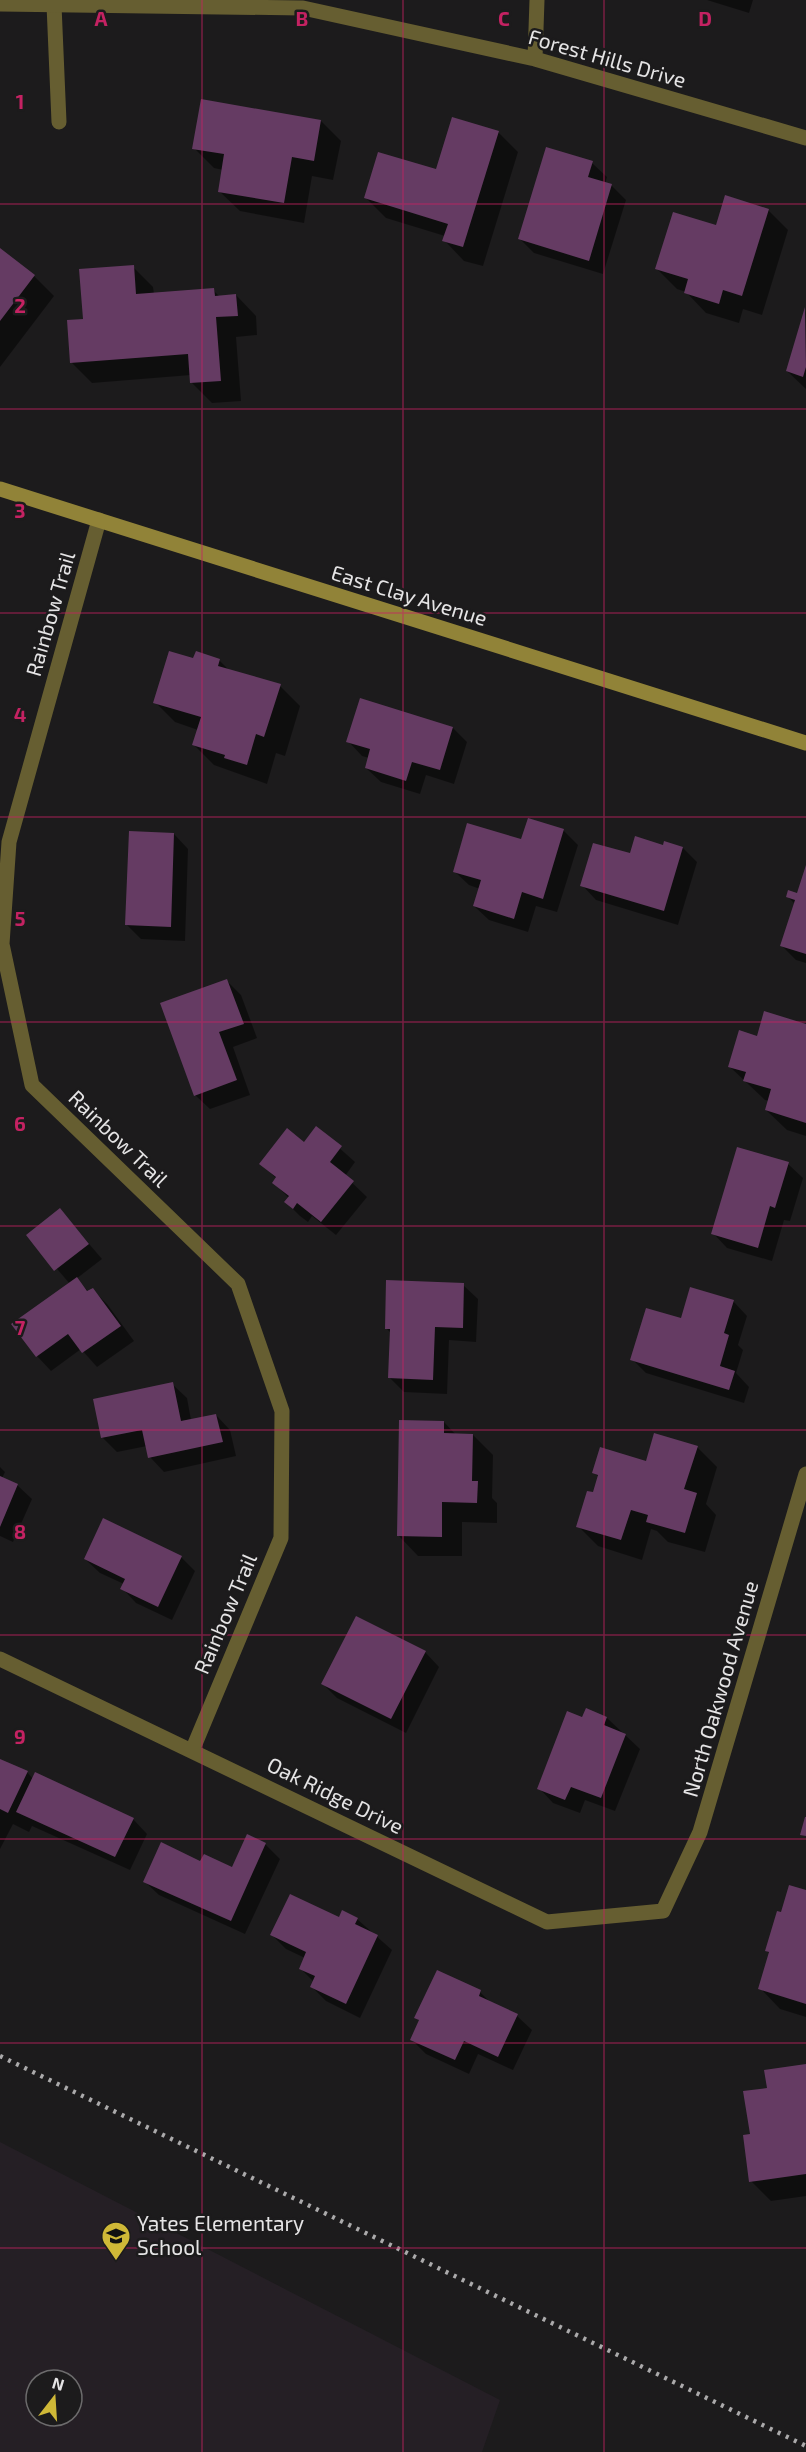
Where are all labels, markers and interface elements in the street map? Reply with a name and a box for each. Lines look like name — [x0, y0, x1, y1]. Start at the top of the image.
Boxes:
text: A — [94, 6, 108, 30]
text: B — [296, 6, 308, 30]
text: C — [498, 6, 510, 30]
text: D — [698, 6, 712, 30]
street label: Forest Hills Drive — [526, 23, 689, 92]
text: 1 — [16, 89, 24, 113]
text: 2 — [14, 293, 26, 317]
text: 3 — [14, 498, 26, 522]
street label: Rainbow Trail — [20, 548, 79, 679]
street label: East Clay Avenue — [329, 559, 490, 630]
text: 4 — [14, 702, 27, 726]
text: 5 — [14, 906, 26, 930]
street label: Rainbow Trail — [64, 1084, 174, 1192]
text: 6 — [14, 1111, 26, 1135]
text: 7 — [15, 1315, 26, 1339]
text: 8 — [14, 1519, 26, 1543]
street label: Rainbow Trail — [188, 1549, 262, 1677]
street label: North Oakwood Avenue — [677, 1577, 762, 1800]
text: 9 — [14, 1724, 26, 1748]
street label: Oak Ridge Drive — [263, 1751, 408, 1838]
place label: Yates Elementary School — [137, 2210, 304, 2259]
school or university icon: Yates Elementary School — [100, 2220, 132, 2262]
north arrow — [24, 2368, 84, 2428]
text: N — [50, 2372, 67, 2394]

